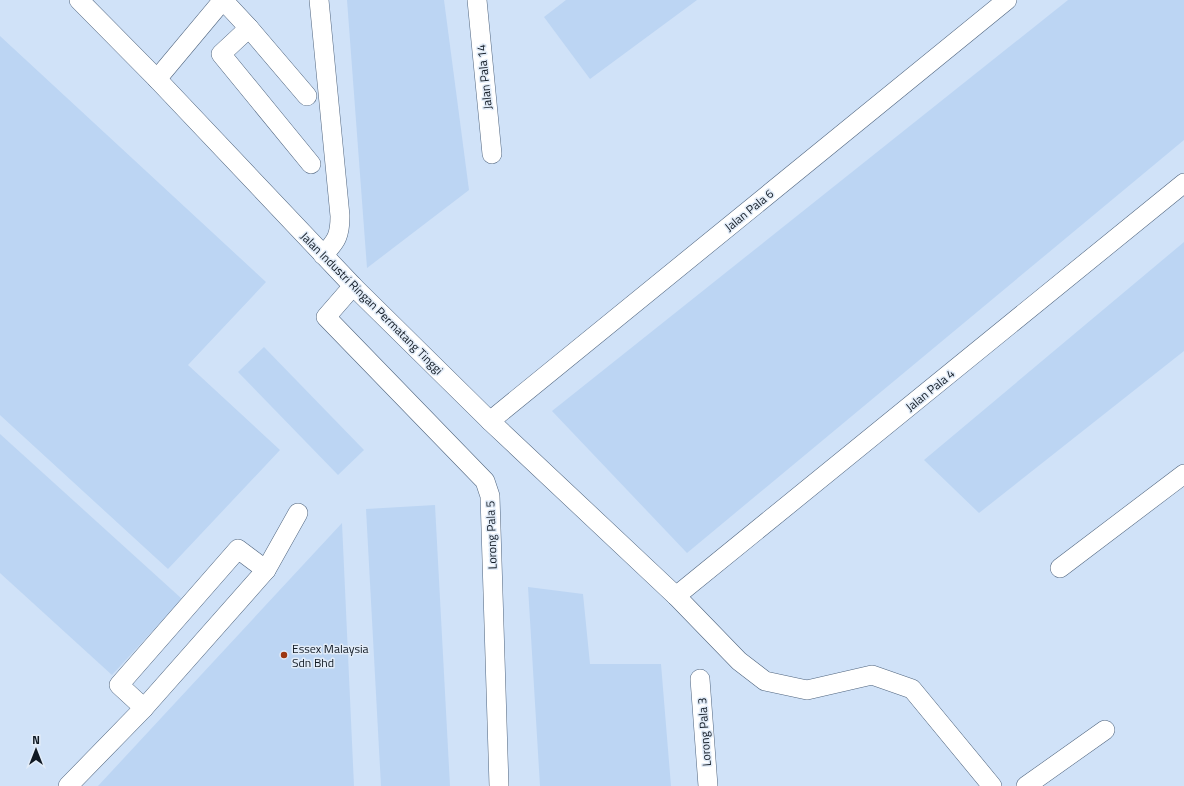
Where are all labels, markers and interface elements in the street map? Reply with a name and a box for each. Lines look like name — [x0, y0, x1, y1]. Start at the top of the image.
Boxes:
street label: Jalan Pala 14 — [471, 43, 497, 110]
street label: Jalan Pala 6 — [720, 184, 778, 236]
street label: Jalan Industri Ringan Permatang Tinggi — [296, 227, 448, 379]
street label: Jalan Pala 4 — [901, 364, 959, 416]
street label: Lorong Pala 5 — [480, 500, 502, 570]
place label: Essex Malaysia Sdn Bhd — [292, 639, 369, 672]
marker: Essex Malaysia Sdn Bhd — [279, 650, 289, 660]
street label: Lorong Pala 3 — [692, 697, 716, 767]
north arrow — [16, 730, 56, 770]
text: N — [32, 732, 40, 748]

